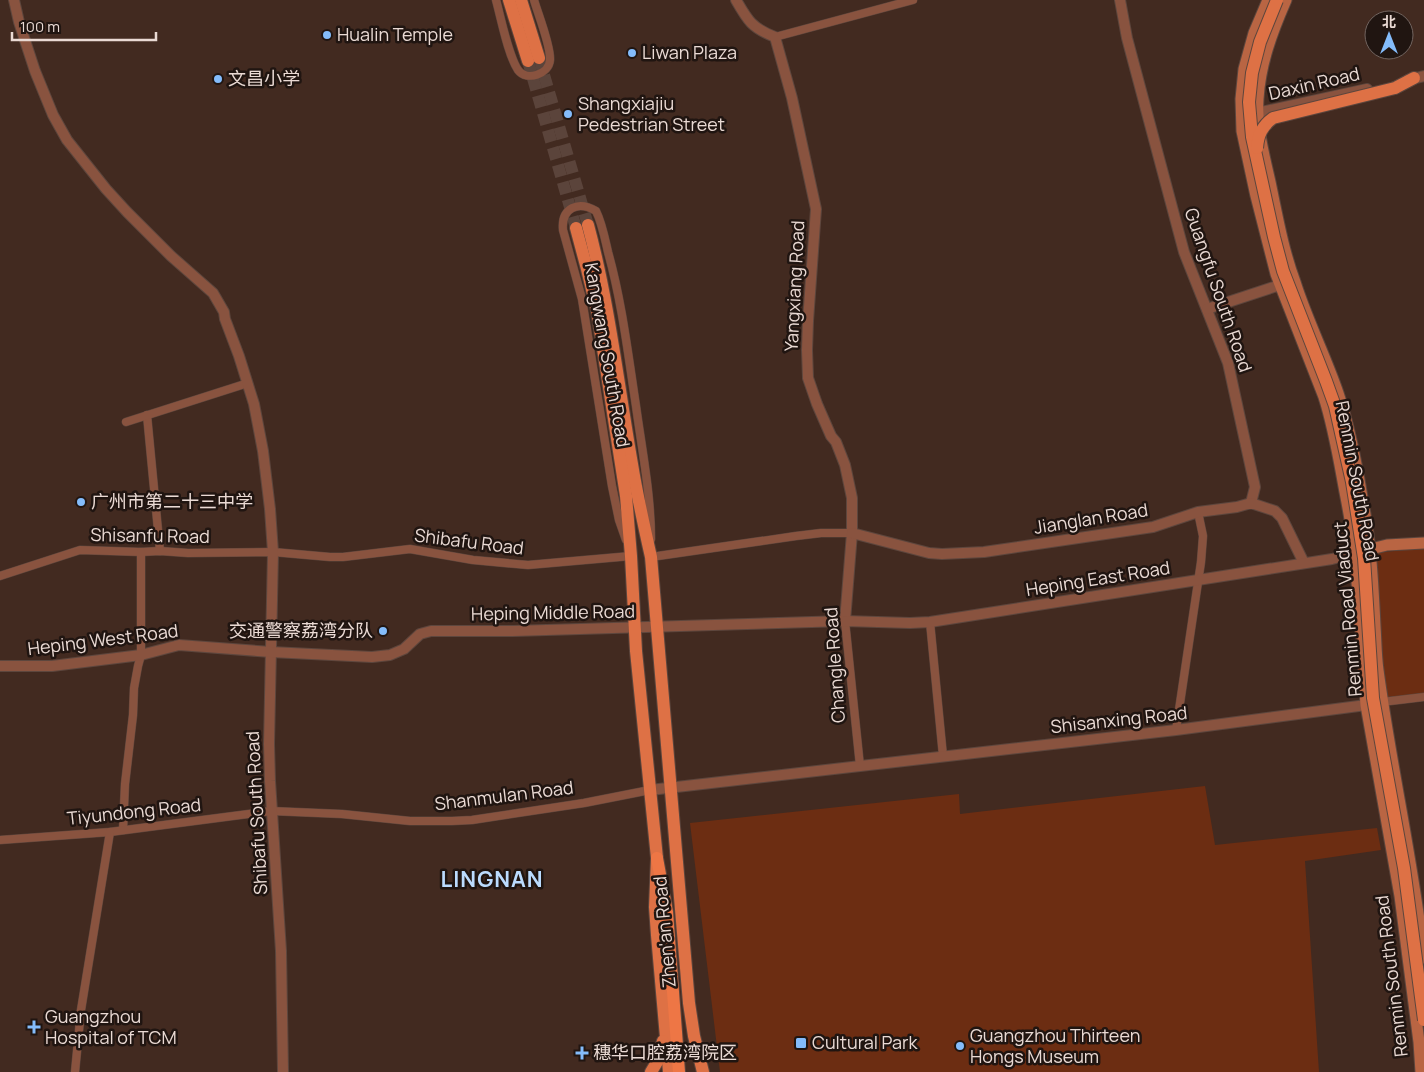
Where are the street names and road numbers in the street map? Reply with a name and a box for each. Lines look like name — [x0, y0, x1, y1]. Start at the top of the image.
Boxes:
street label: Daxin Road — [1266, 61, 1362, 105]
street label: Guangfu South Road — [1180, 204, 1258, 375]
street label: Yangxiang Road — [779, 220, 809, 352]
street label: Kangwang South Road — [580, 261, 636, 449]
street label: Renmin South Road — [1331, 399, 1385, 563]
street label: Jianglan Road — [1032, 497, 1150, 539]
street label: Renmin Road Viaduct — [1327, 521, 1367, 698]
street label: Shisanfu Road — [90, 522, 210, 548]
street label: Shibafu Road — [413, 522, 525, 560]
street label: Heping East Road — [1024, 555, 1172, 601]
street label: Heping Middle Road — [471, 599, 635, 625]
street label: Changle Road — [818, 606, 850, 724]
street label: Heping West Road — [26, 618, 180, 660]
street label: Shisanxing Road — [1049, 700, 1188, 738]
street label: Shibafu South Road — [240, 731, 272, 896]
street label: Shanmulan Road — [433, 775, 575, 815]
street label: Tiyundong Road — [66, 792, 202, 830]
street label: Zhen'an Road — [647, 875, 681, 989]
street label: Renmin South Road — [1369, 894, 1413, 1058]

